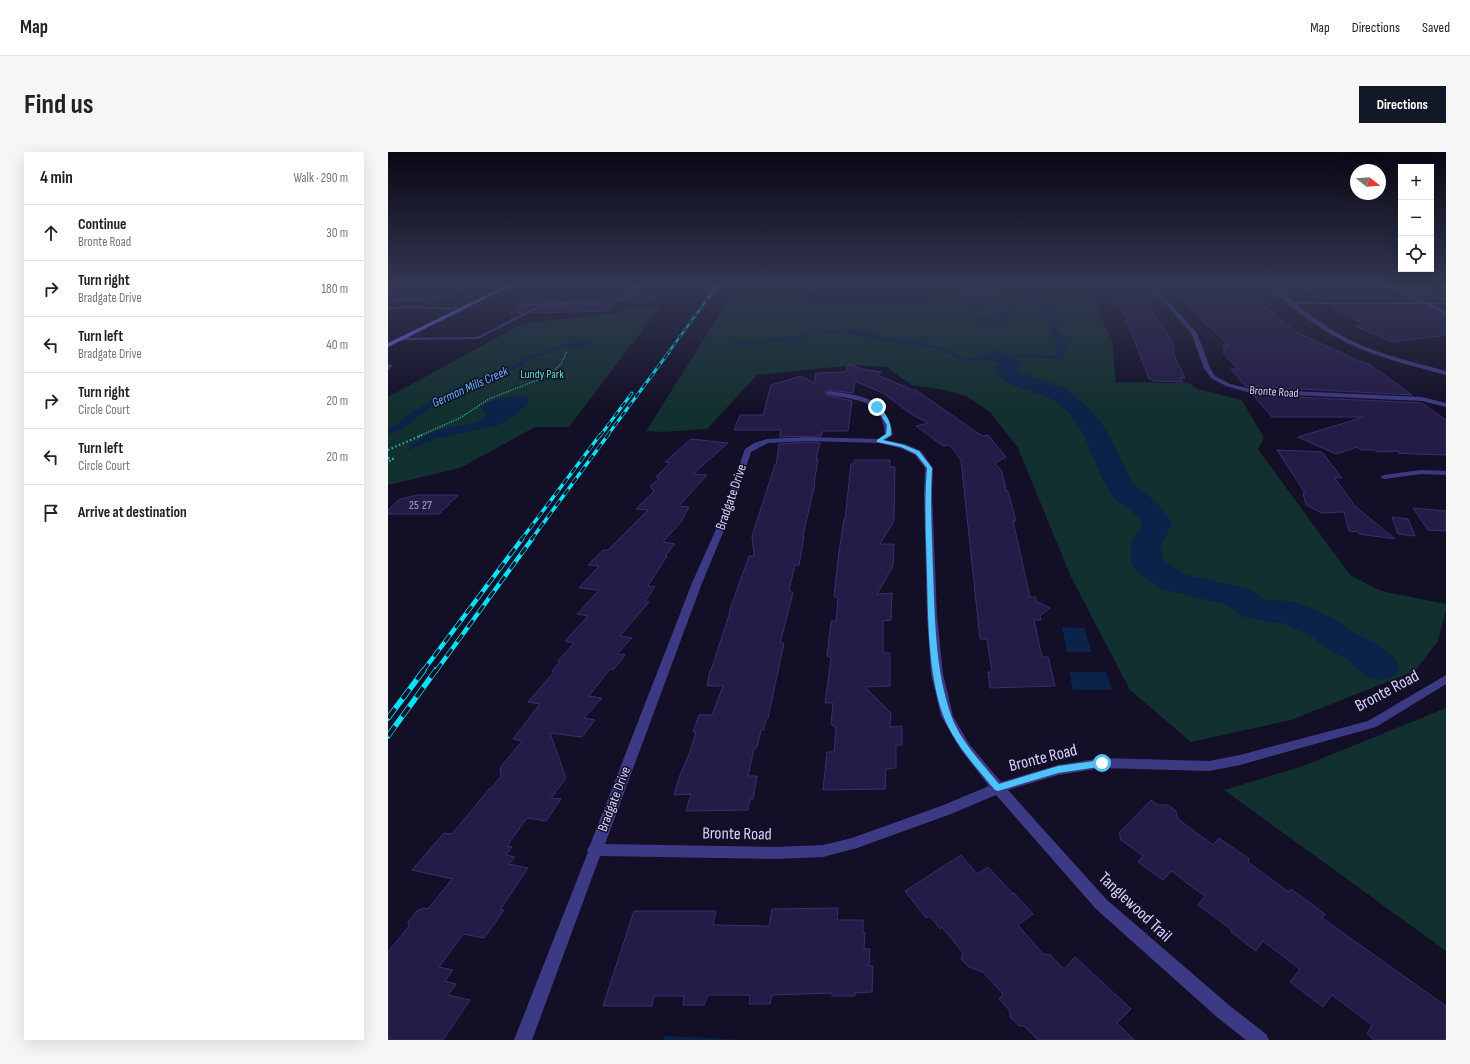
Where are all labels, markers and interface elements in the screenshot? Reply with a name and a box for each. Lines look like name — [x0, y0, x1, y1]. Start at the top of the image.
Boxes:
text: Map — [20, 16, 48, 39]
text: Map — [1310, 19, 1330, 36]
text: Directions — [1352, 19, 1400, 36]
text: Saved — [1422, 19, 1450, 36]
button: Directions — [1359, 86, 1446, 123]
text: Find us — [24, 88, 93, 121]
north arrow — [1350, 164, 1386, 200]
map controls — [1398, 164, 1434, 272]
button: + — [1398, 164, 1434, 200]
text: 4 min — [40, 168, 73, 188]
text: Walk · 290 m — [293, 170, 348, 186]
button: − — [1398, 200, 1434, 236]
text: Continue — [78, 215, 127, 234]
icon: ahead — [40, 222, 62, 244]
text: 30 m — [326, 225, 348, 241]
text: Bronte Road — [78, 234, 131, 250]
button: locate — [1398, 236, 1434, 272]
text: Turn right — [78, 271, 130, 290]
icon: right — [40, 278, 62, 300]
text: 180 m — [322, 281, 348, 297]
text: Bradgate Drive — [78, 290, 142, 306]
text: Turn left — [78, 327, 123, 346]
icon: left — [40, 334, 62, 356]
text: 40 m — [326, 337, 348, 353]
text: Bradgate Drive — [78, 346, 142, 362]
water label: German Mills Creek — [429, 363, 512, 411]
park label: Lundy Park — [520, 367, 564, 382]
text: Turn right — [78, 383, 130, 402]
street label: Bronte Road — [1249, 383, 1299, 401]
icon: right — [40, 390, 62, 412]
text: 20 m — [326, 393, 348, 409]
route end — [868, 398, 886, 416]
text: Circle Court — [78, 402, 130, 418]
text: Turn left — [78, 439, 123, 458]
icon: left — [40, 446, 62, 468]
text: 20 m — [326, 449, 348, 465]
text: Circle Court — [78, 458, 130, 474]
street label: Bradgate Drive — [712, 462, 750, 532]
house number: 25 — [409, 498, 419, 513]
house number: 27 — [422, 498, 432, 513]
icon: arrive — [40, 502, 62, 524]
text: Arrive at destination — [78, 503, 187, 522]
street label: Bronte Road — [1352, 666, 1422, 716]
street label: Bronte Road — [1007, 740, 1079, 776]
route start — [1093, 754, 1111, 772]
street label: Bradgate Drive — [594, 764, 634, 834]
street label: Bronte Road — [702, 823, 772, 845]
street label: Tanglewood Trail — [1094, 868, 1176, 946]

